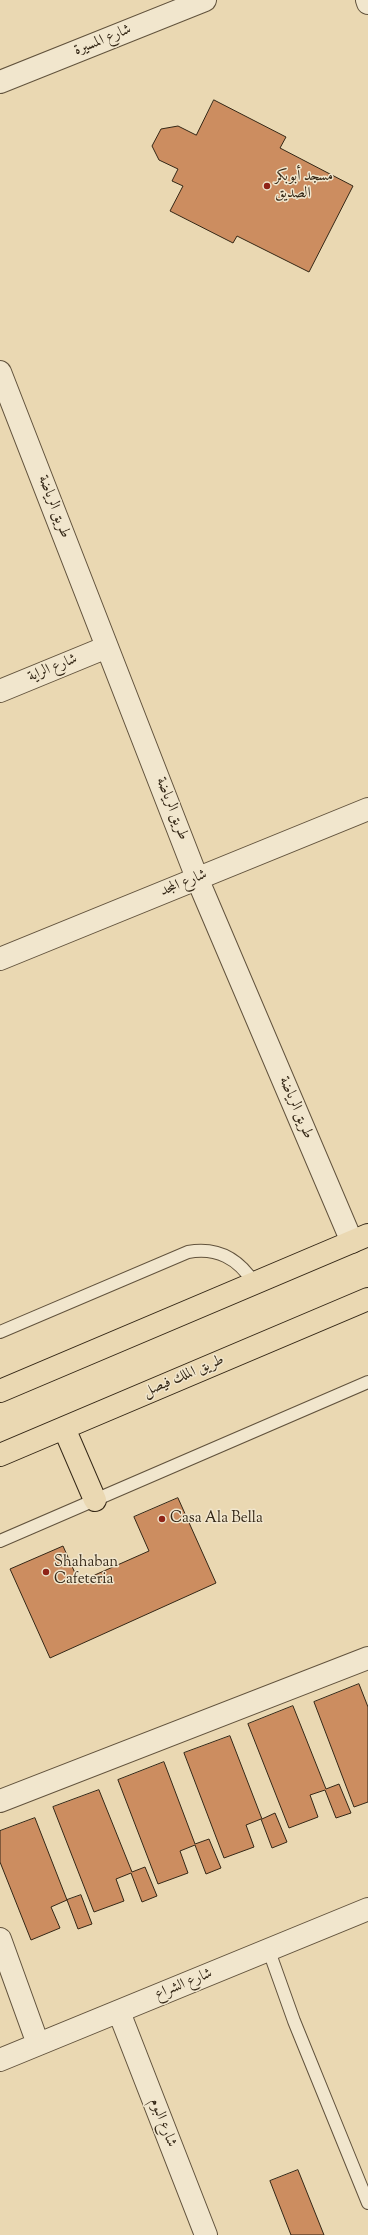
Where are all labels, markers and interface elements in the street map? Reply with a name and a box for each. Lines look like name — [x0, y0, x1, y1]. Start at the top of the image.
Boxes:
street label: شارع المسيرة — [72, 21, 134, 61]
place label: مسجد أبوبكر الصديق — [275, 168, 333, 203]
marker: مسجد أبوبكر الصديق — [262, 181, 272, 191]
street label: طريق الرياضة — [33, 473, 73, 541]
street label: شارع الراية — [26, 651, 80, 687]
street label: طريق الرياضة — [151, 775, 191, 843]
street label: شارع المجد — [158, 866, 210, 902]
street label: طريق الرياضة — [274, 1074, 316, 1142]
street label: طريق الملك فيصل — [141, 1352, 227, 1402]
place label: Casa Ala Bella — [170, 1510, 263, 1528]
marker: Casa Ala Bella — [157, 1514, 167, 1524]
place label: Shahaban Cafeteria — [54, 1554, 118, 1589]
marker: Shahaban Cafeteria — [41, 1567, 51, 1577]
street label: شارع الشراع — [153, 1965, 215, 2005]
street label: شارع البوم — [145, 2096, 179, 2150]

